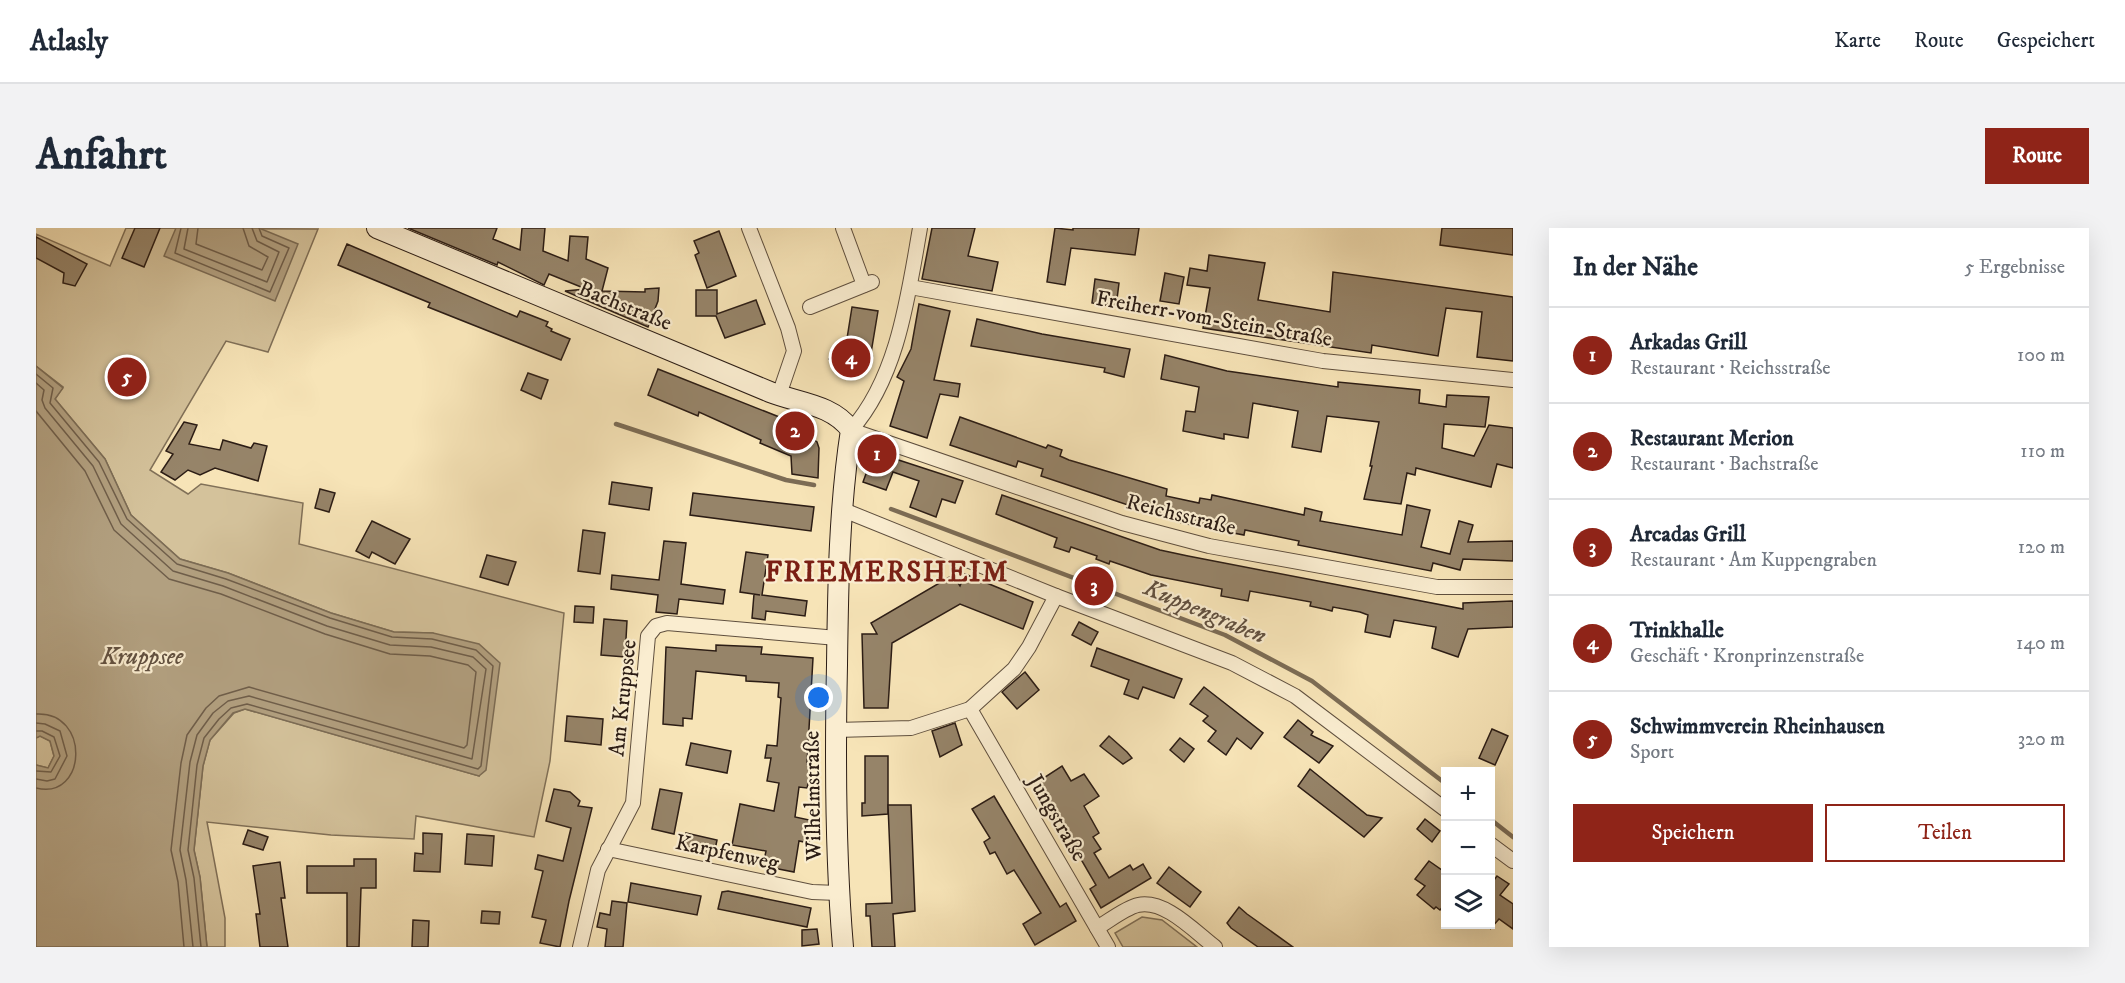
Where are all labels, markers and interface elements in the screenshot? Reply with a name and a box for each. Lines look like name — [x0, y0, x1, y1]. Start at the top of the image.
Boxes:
text: Atlasly — [30, 24, 108, 59]
text: Karte — [1834, 28, 1881, 54]
text: Route — [1914, 28, 1964, 54]
text: Gespeichert — [1997, 28, 2095, 54]
button: Route — [1985, 128, 2089, 184]
text: Anfahrt — [36, 130, 167, 182]
text: In der Nähe — [1573, 251, 1698, 284]
text: 5 Ergebnisse — [1965, 255, 2065, 280]
street label: Bachstraße — [574, 275, 676, 337]
street label: Freiherr-vom-Stein-Straße — [1094, 285, 1334, 353]
text: Arkadas Grill — [1630, 329, 1747, 356]
pin: 4 — [832, 336, 870, 380]
text: 1 — [1589, 343, 1596, 368]
text: 100 m — [2017, 343, 2065, 368]
pin: 5 — [108, 354, 146, 400]
text: Restaurant · Reichsstraße — [1630, 356, 1831, 381]
pin: 2 — [776, 408, 814, 454]
text: Restaurant Merion — [1630, 425, 1794, 452]
pin: 1 — [858, 432, 896, 476]
text: 2 — [1588, 439, 1597, 464]
text: 110 m — [2020, 439, 2065, 464]
text: Restaurant · Bachstraße — [1630, 452, 1818, 477]
street label: Reichsstraße — [1123, 488, 1239, 542]
text: Arcadas Grill — [1630, 521, 1746, 548]
text: 3 — [1589, 535, 1596, 560]
text: 120 m — [2018, 535, 2065, 560]
text: Restaurant · Am Kuppengraben — [1630, 548, 1877, 573]
district label: FRIEMERSHEIM — [765, 555, 1009, 590]
pin: 3 — [1074, 564, 1114, 608]
water label: Kuppengraben — [1138, 572, 1271, 651]
text: Trinkhalle — [1630, 617, 1724, 644]
text: 4 — [1587, 631, 1598, 656]
text: 140 m — [2016, 631, 2065, 656]
street label: Am Kruppsee — [603, 638, 643, 758]
water label: Kruppsee — [100, 642, 184, 672]
text: Geschäft · Kronprinzenstraße — [1630, 644, 1864, 669]
your location — [804, 683, 833, 712]
text: Schwimmverein Rheinhausen — [1630, 713, 1885, 740]
text: 5 — [1588, 727, 1597, 752]
text: 320 m — [2018, 727, 2065, 752]
street label: Wilhelmstraße — [798, 731, 828, 862]
text: Sport — [1630, 740, 1674, 765]
map controls — [1441, 767, 1495, 929]
button: + — [1441, 767, 1495, 821]
street label: Jungstraße — [1020, 768, 1093, 866]
button: Speichern — [1573, 804, 1813, 862]
button: Teilen — [1825, 804, 2065, 862]
button: − — [1441, 821, 1495, 875]
street label: Karpfenweg — [673, 829, 782, 877]
button: layers — [1441, 875, 1495, 929]

